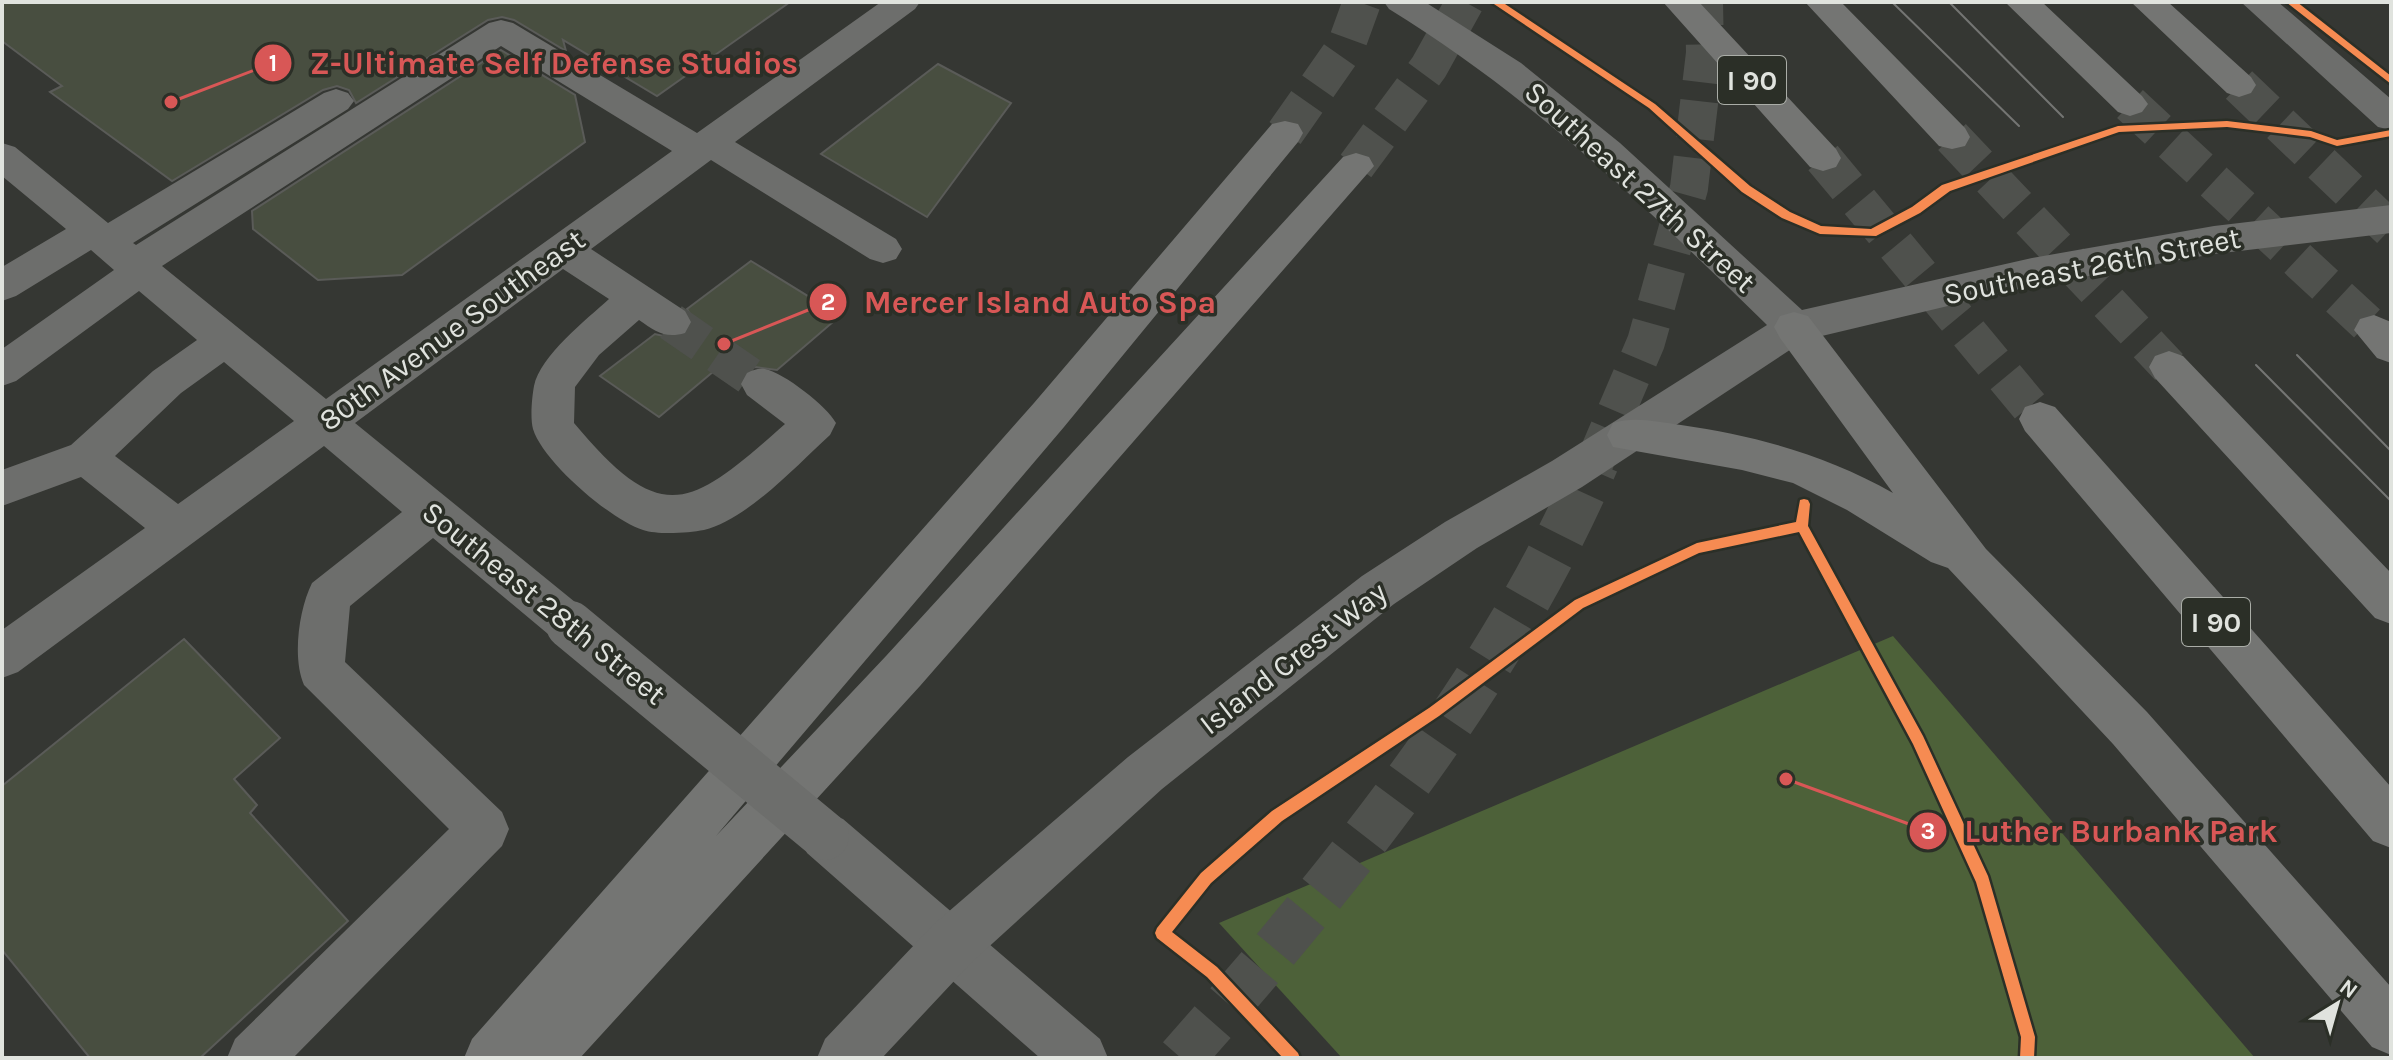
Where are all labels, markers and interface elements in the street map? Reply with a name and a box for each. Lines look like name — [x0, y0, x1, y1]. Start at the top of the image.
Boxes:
callout: Z-Ultimate Self Defense Studios — [253, 35, 814, 91]
text: Z-Ultimate Self Defense Studios — [310, 45, 798, 82]
text: 1 — [269, 49, 277, 77]
road number: I 90 — [1718, 56, 1786, 104]
street label: Southeast 27th Street — [1517, 74, 1763, 300]
street label: Southeast 26th Street — [1941, 220, 2243, 312]
street label: 80th Avenue Southeast — [312, 221, 592, 439]
callout: Mercer Island Auto Spa — [808, 274, 1232, 330]
text: Mercer Island Auto Spa — [864, 284, 1216, 321]
text: 2 — [821, 288, 835, 316]
street label: Southeast 28th Street — [415, 494, 673, 712]
street label: Island Crest Way — [1192, 574, 1394, 742]
road number: I 90 — [2182, 598, 2250, 646]
callout: Luther Burbank Park — [1908, 803, 2294, 859]
text: Luther Burbank Park — [1964, 813, 2278, 850]
text: 3 — [1921, 817, 1935, 845]
north arrow — [2297, 964, 2377, 1044]
text: N — [2334, 974, 2363, 1004]

